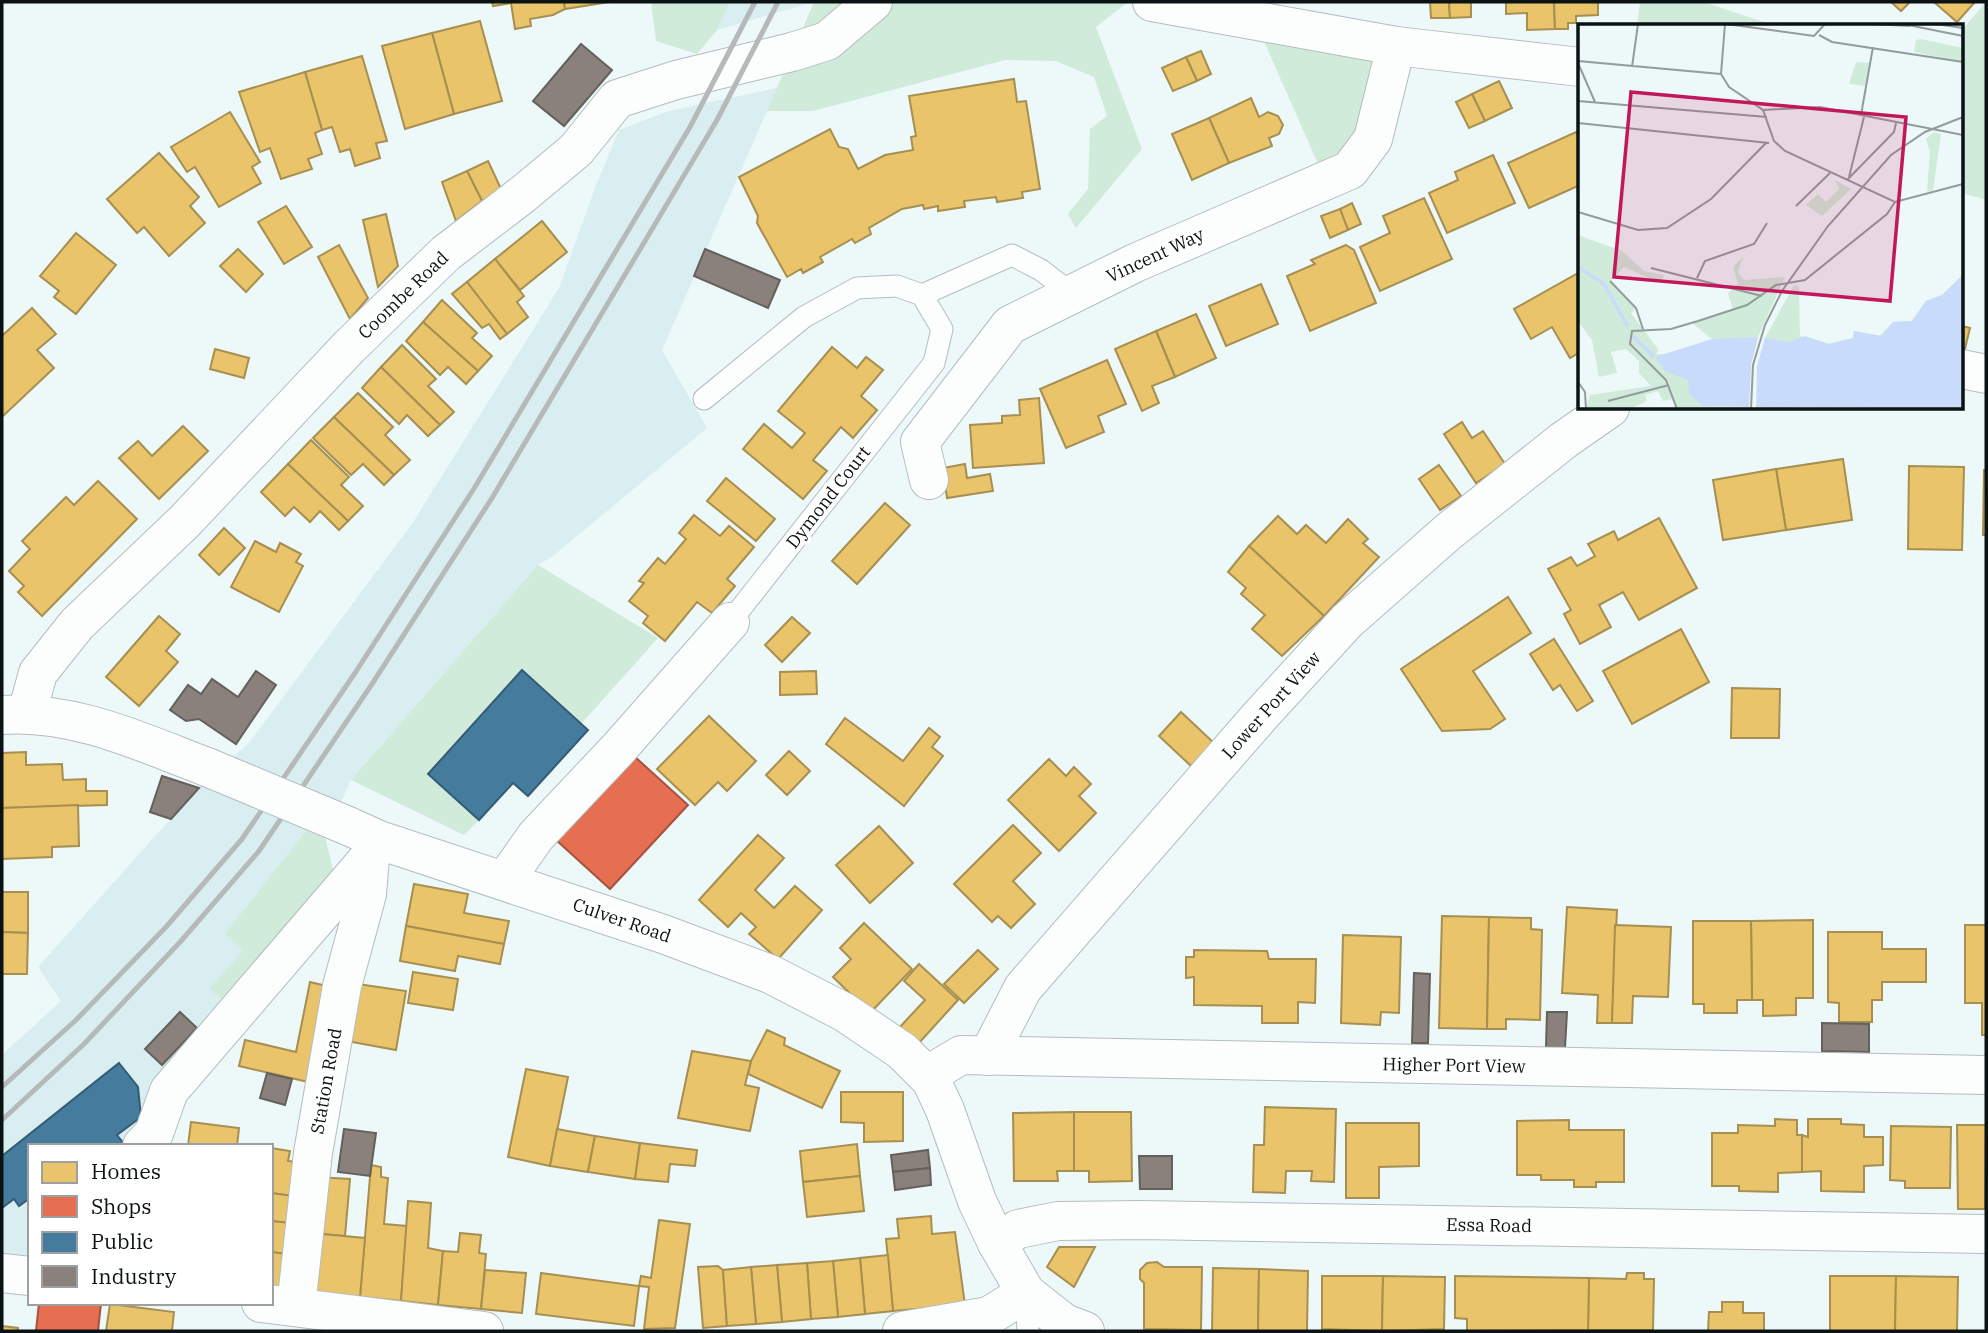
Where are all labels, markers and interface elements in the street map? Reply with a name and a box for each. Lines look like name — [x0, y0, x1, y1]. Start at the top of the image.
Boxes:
inset map — [1578, 24, 1964, 410]
street label: Vincent Way — [1102, 222, 1208, 288]
street label: Coombe Road — [353, 246, 453, 344]
street label: Dymond Court — [781, 441, 875, 553]
street label: Lower Port View — [1217, 646, 1325, 764]
street label: Culver Road — [570, 892, 674, 948]
street label: Station Road — [305, 1026, 347, 1136]
street label: Higher Port View — [1382, 1052, 1526, 1078]
legend — [28, 1144, 273, 1305]
text: Homes — [91, 1157, 161, 1185]
text: Shops — [91, 1192, 151, 1220]
street label: Essa Road — [1446, 1213, 1532, 1237]
text: Public — [91, 1227, 153, 1255]
text: Industry — [91, 1262, 177, 1290]

